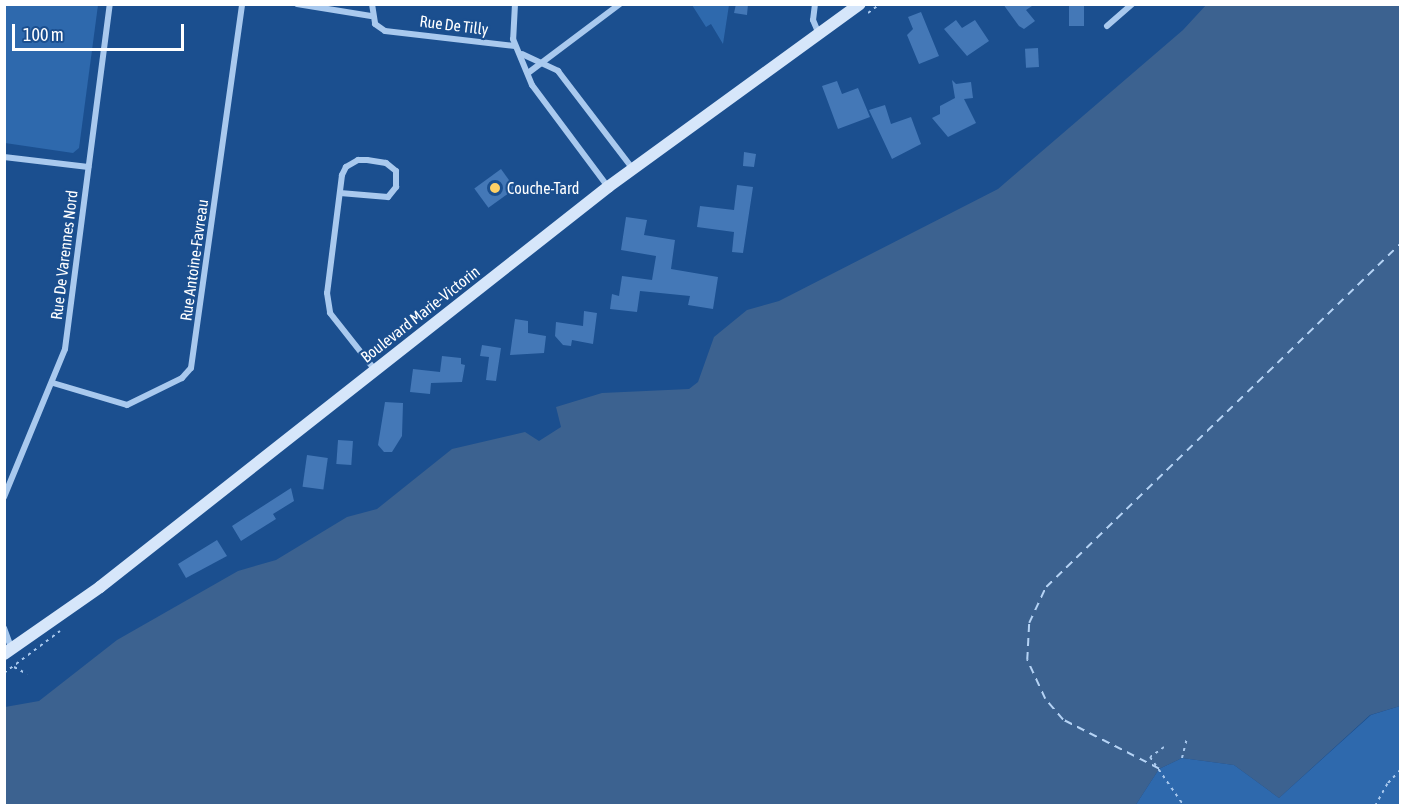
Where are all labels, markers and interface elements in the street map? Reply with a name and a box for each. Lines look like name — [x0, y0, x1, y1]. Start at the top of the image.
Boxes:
street label: Rue De Tilly — [419, 11, 489, 39]
scale bar — [15, 12, 188, 50]
text: 100 m — [23, 24, 64, 45]
place label: Couche-Tard — [507, 178, 579, 198]
marker: Couche-Tard — [488, 181, 502, 195]
street label: Rue De Varennes Nord — [47, 189, 81, 321]
street label: Rue Antoine-Favreau — [176, 198, 212, 322]
street label: Boulevard Marie-Victorin — [357, 262, 483, 366]

